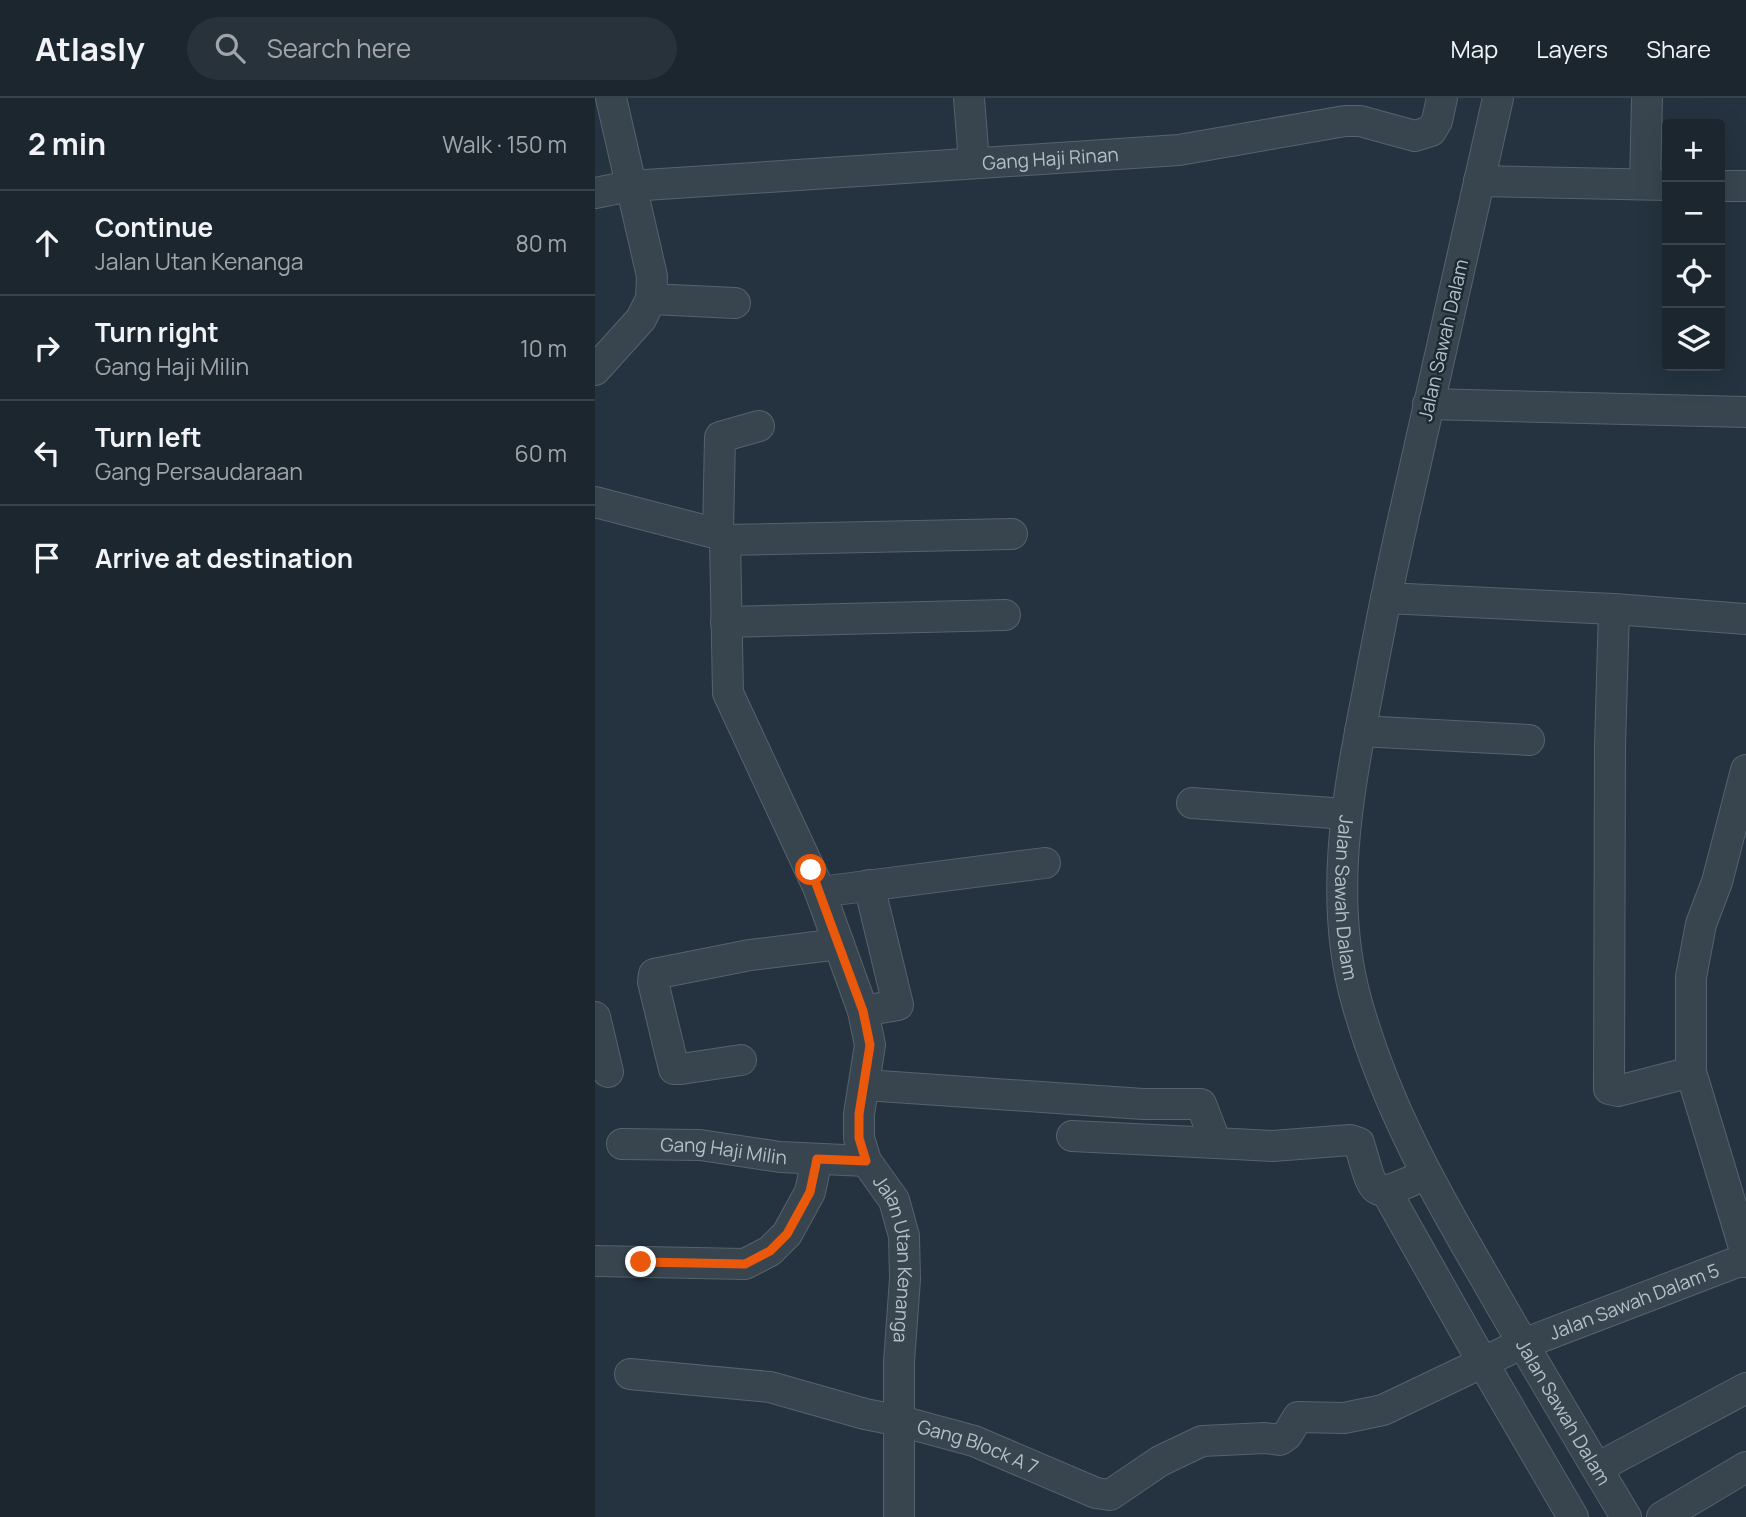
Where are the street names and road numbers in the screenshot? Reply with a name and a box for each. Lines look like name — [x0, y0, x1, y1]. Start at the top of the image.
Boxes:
street label: Gang Haji Rinan — [981, 141, 1119, 176]
street label: Jalan Sawah Dalam — [1412, 256, 1474, 424]
street label: Jalan Sawah Dalam — [1329, 814, 1364, 982]
street label: Gang Haji Milin — [660, 1131, 787, 1170]
street label: Jalan Utan Kenanga — [867, 1170, 918, 1344]
street label: Jalan Sawah Dalam 5 — [1545, 1257, 1723, 1346]
street label: Jalan Sawah Dalam — [1510, 1334, 1617, 1490]
street label: Gang Block A 7 — [914, 1413, 1042, 1480]

